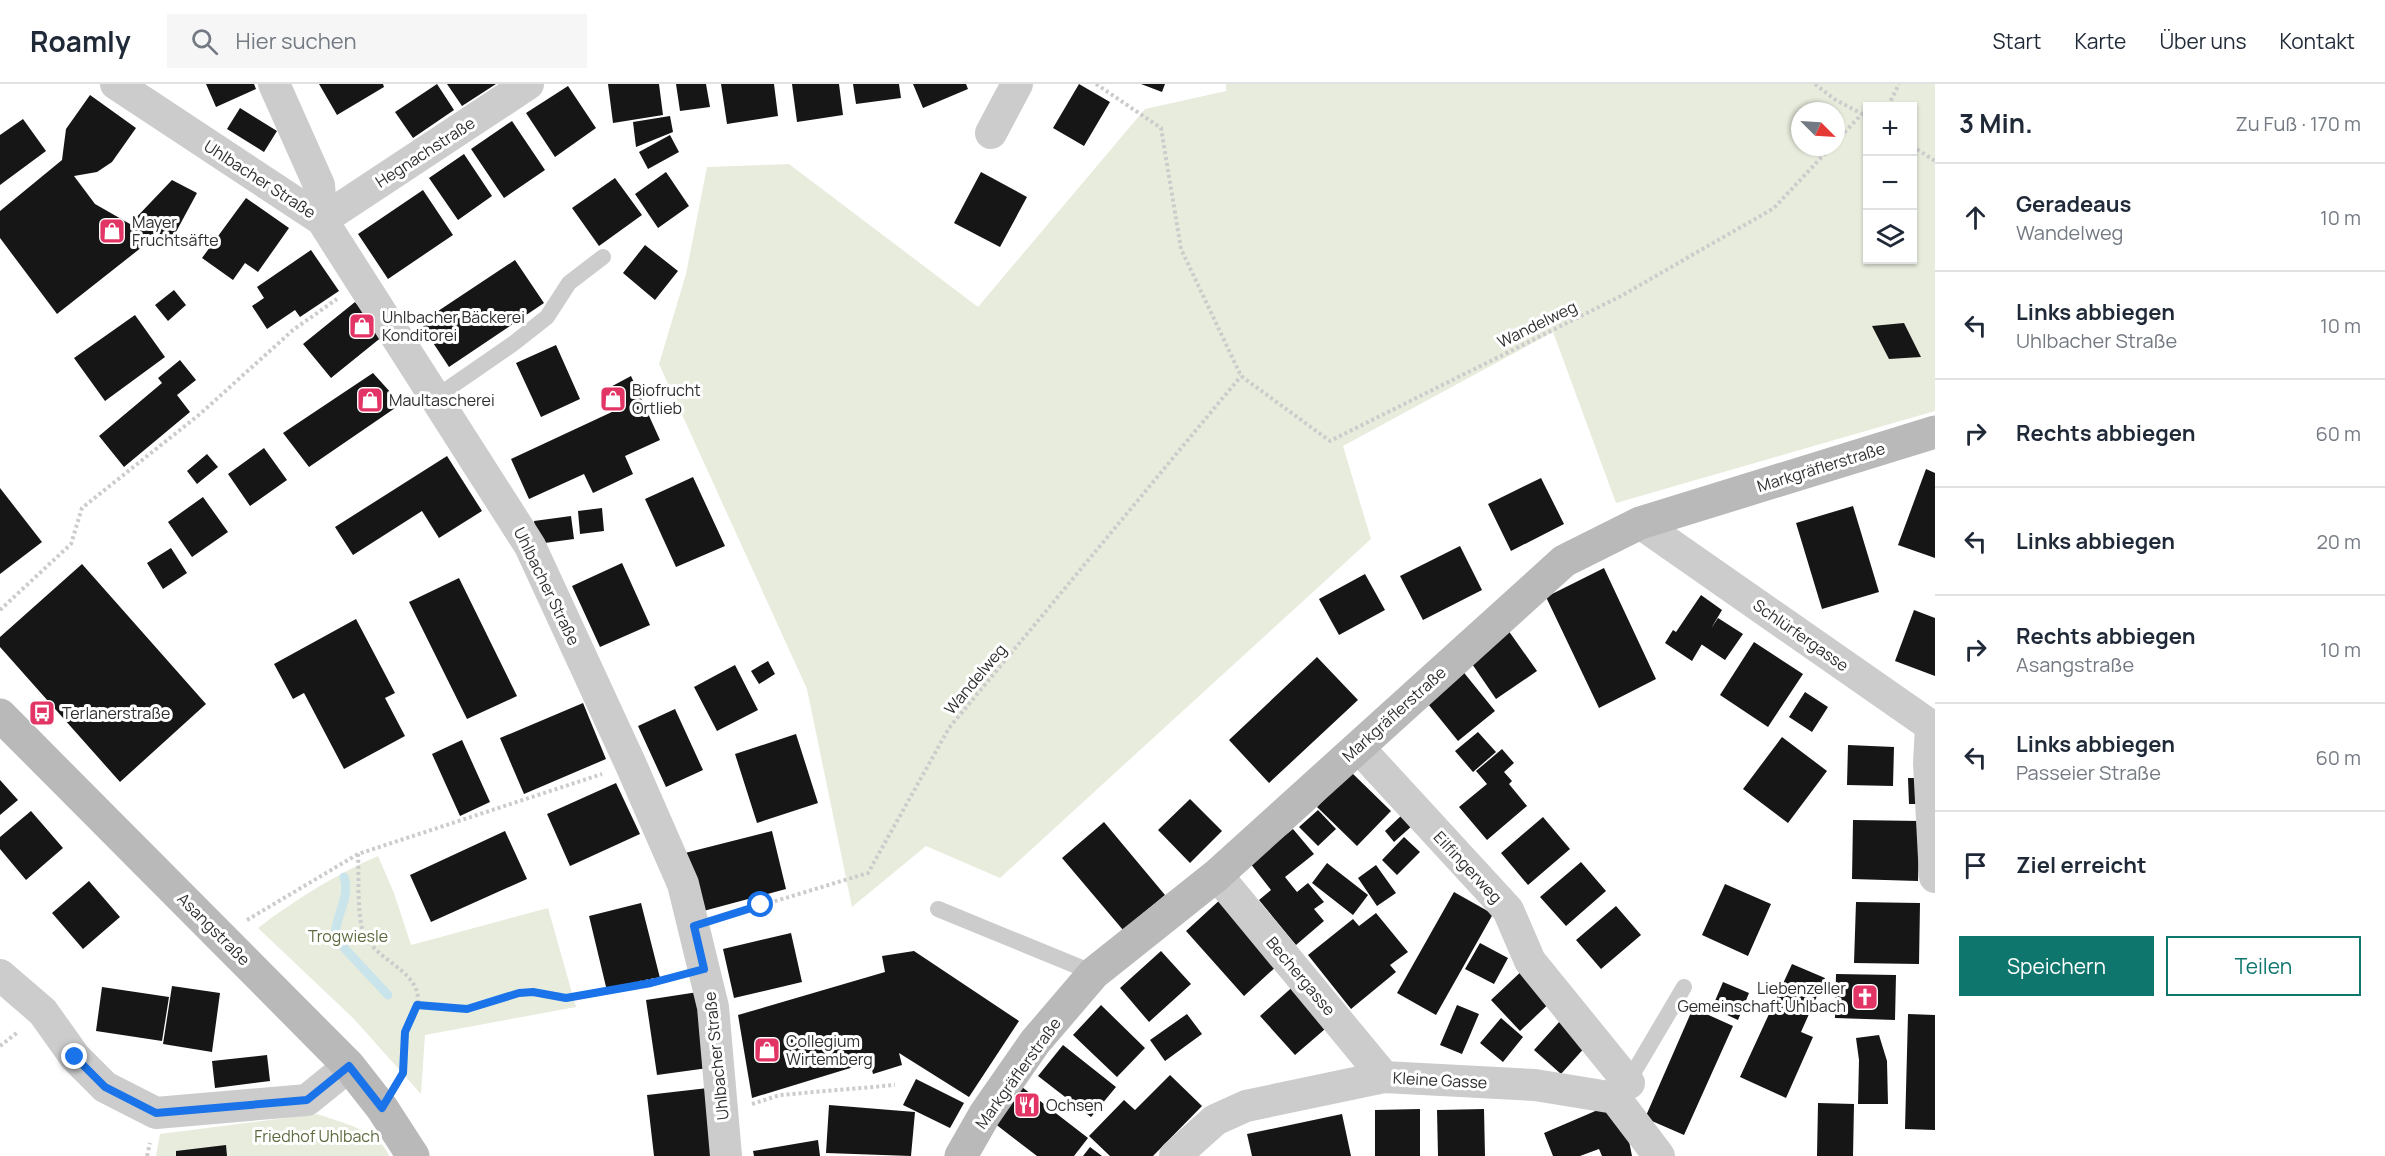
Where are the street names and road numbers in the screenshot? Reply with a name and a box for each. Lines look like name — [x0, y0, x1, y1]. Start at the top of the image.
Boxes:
street label: Hegnachstraße — [371, 112, 479, 192]
street label: Uhlbacher Straße — [200, 135, 320, 223]
street label: Wandelweg — [1494, 295, 1580, 353]
street label: Markgräflerstraße — [1754, 437, 1888, 497]
street label: Uhlbacher Straße — [509, 523, 585, 649]
street label: Schlürfergasse — [1749, 594, 1853, 676]
street label: Wandelweg — [939, 639, 1011, 719]
street label: Markgräflerstraße — [1337, 661, 1451, 767]
street label: Eilfingerweg — [1429, 826, 1507, 908]
street label: Asangstraße — [173, 888, 255, 970]
street label: Bechergasse — [1261, 932, 1341, 1020]
street label: Uhlbacher Straße — [698, 991, 734, 1121]
street label: Markgräflerstraße — [970, 1013, 1066, 1133]
street label: Kleine Gasse — [1392, 1067, 1488, 1093]

